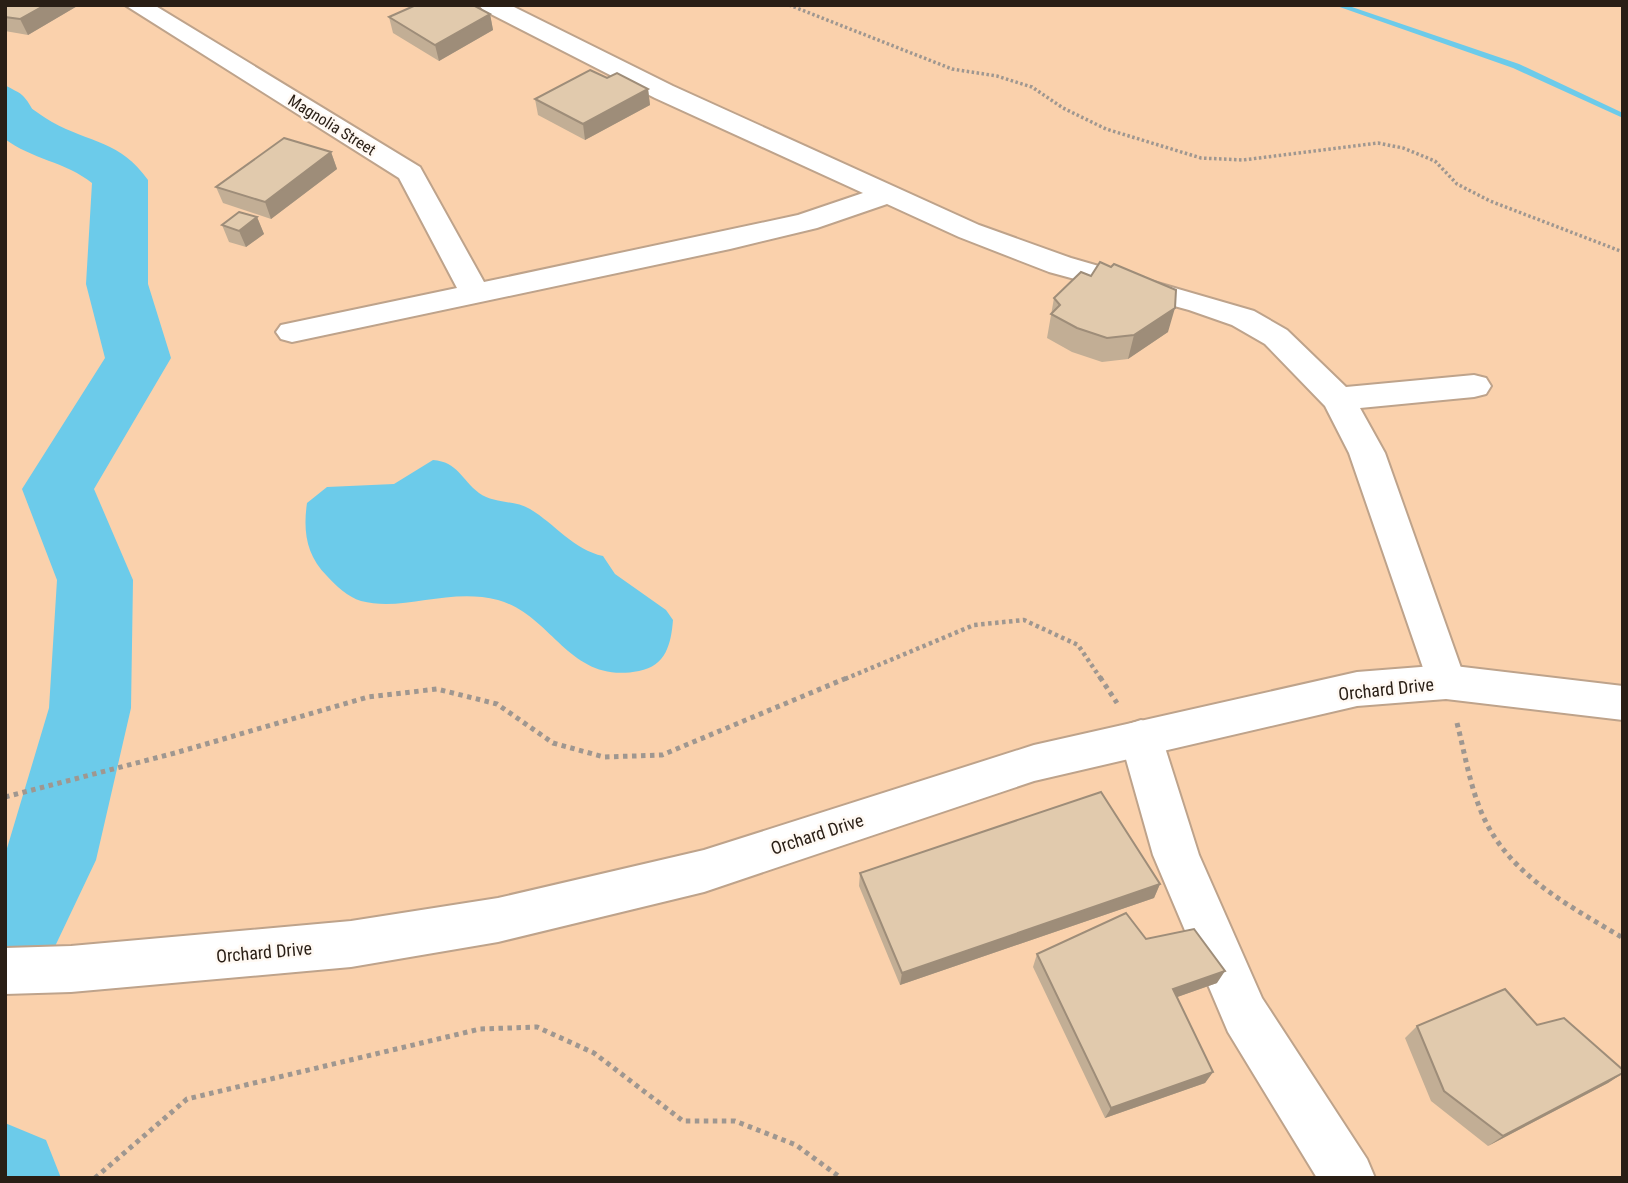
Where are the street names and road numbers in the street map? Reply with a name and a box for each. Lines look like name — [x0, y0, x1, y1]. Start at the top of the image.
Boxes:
street label: Magnolia Street — [285, 91, 379, 160]
street label: Orchard Drive — [1337, 674, 1435, 704]
street label: Orchard Drive — [768, 809, 866, 859]
street label: Orchard Drive — [215, 937, 313, 967]

